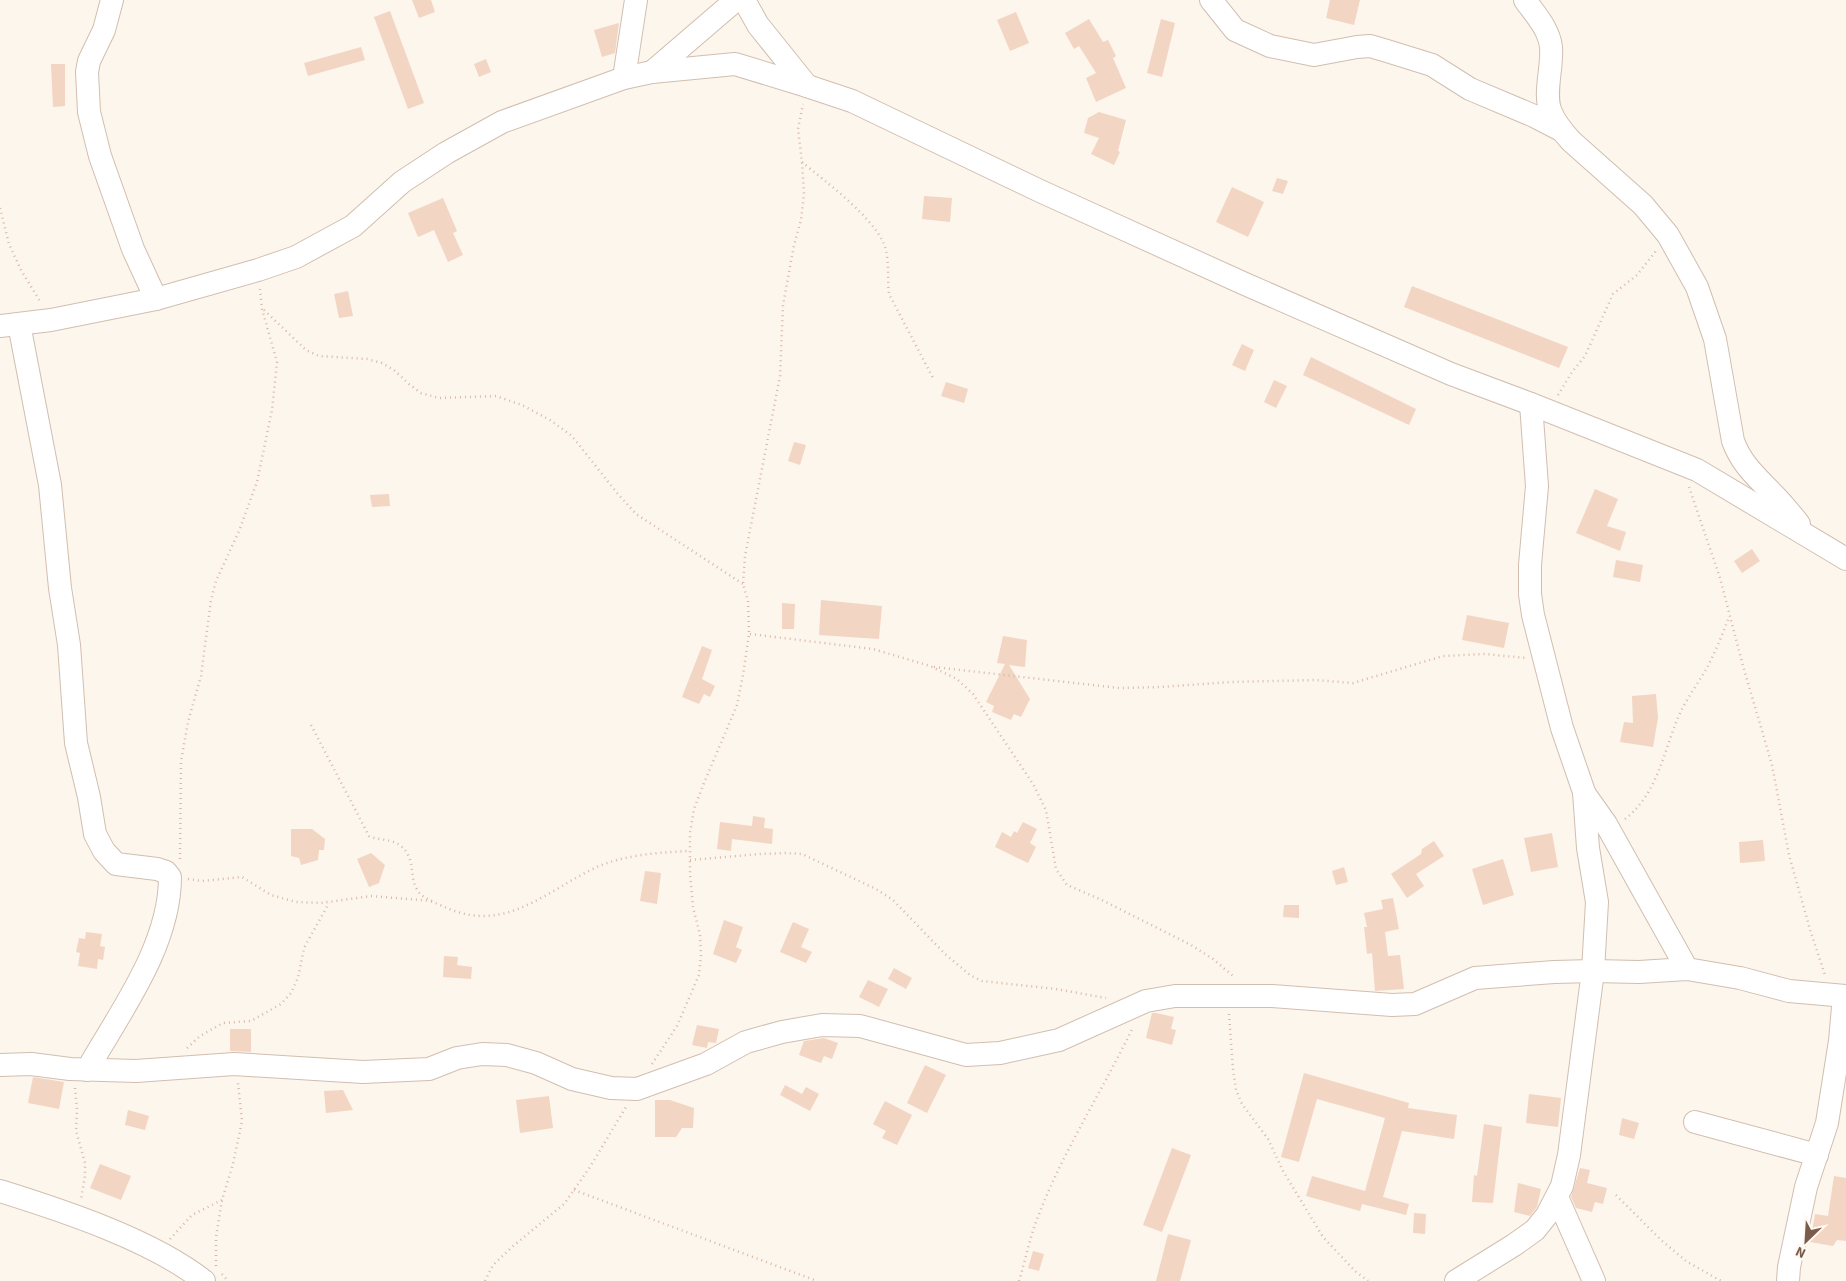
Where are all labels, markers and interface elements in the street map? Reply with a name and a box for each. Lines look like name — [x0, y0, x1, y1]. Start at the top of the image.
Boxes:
north arrow — [1781, 1216, 1831, 1266]
text: N — [1792, 1241, 1809, 1263]

